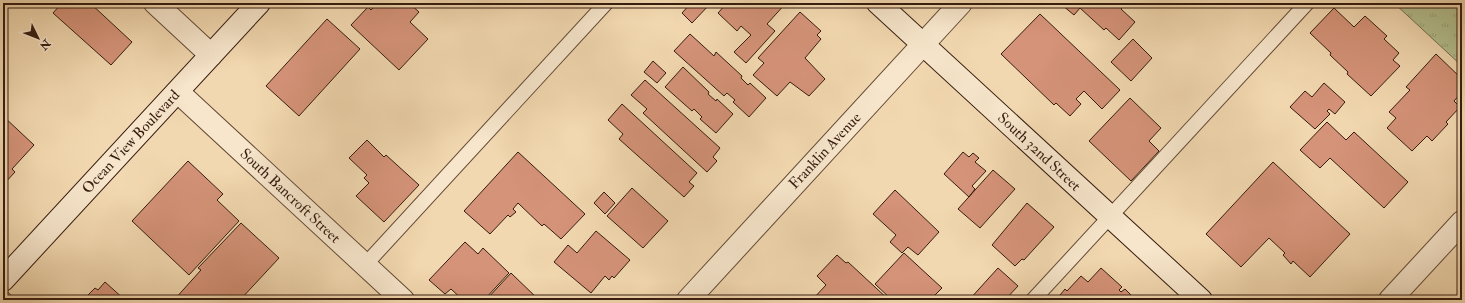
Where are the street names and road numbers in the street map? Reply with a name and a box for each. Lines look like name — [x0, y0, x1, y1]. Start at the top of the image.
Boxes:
street label: Ocean View Boulevard — [78, 86, 184, 198]
street label: Franklin Avenue — [785, 109, 865, 193]
street label: South 32nd Street — [993, 109, 1085, 195]
street label: South Bancroft Street — [236, 144, 344, 248]

